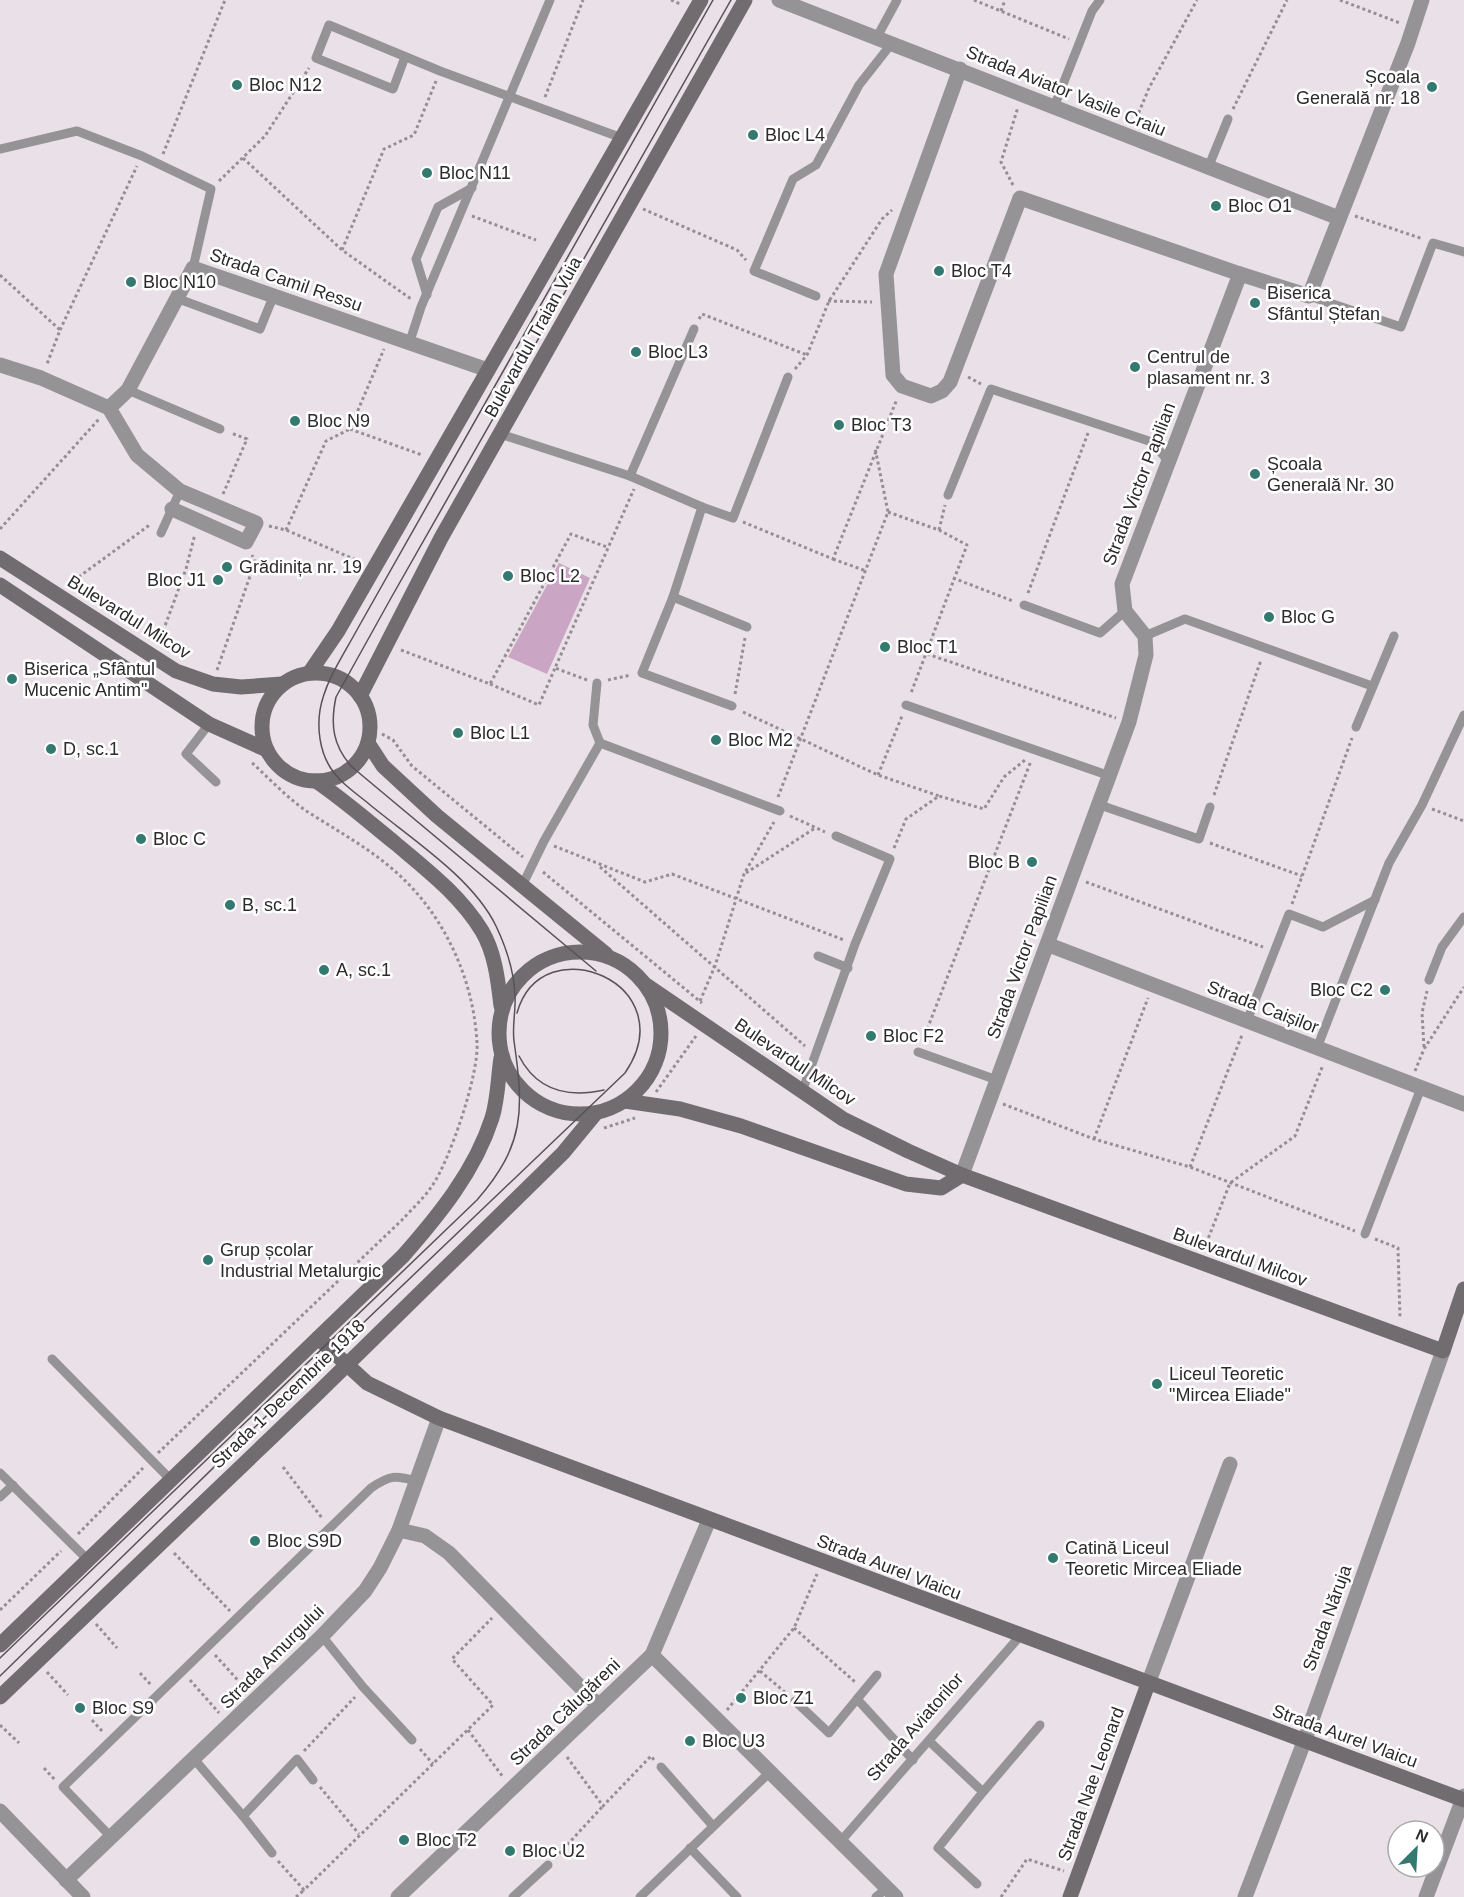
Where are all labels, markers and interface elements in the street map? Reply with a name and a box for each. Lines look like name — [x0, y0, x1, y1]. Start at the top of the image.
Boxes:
street label: Strada Aviator Vasile Craiu — [963, 42, 1169, 140]
place label: Școala Generală nr. 18 — [1296, 67, 1421, 108]
place label: Bloc N12 — [249, 75, 322, 95]
marker: Bloc N12 — [230, 78, 244, 92]
marker: Școala Generală nr. 18 — [1425, 80, 1439, 94]
place label: Bloc L4 — [765, 125, 825, 145]
marker: Bloc L4 — [746, 128, 760, 142]
place label: Bloc N11 — [439, 163, 511, 183]
marker: Bloc N11 — [420, 166, 434, 180]
place label: Bloc O1 — [1228, 196, 1292, 216]
marker: Bloc O1 — [1209, 199, 1223, 213]
street label: Strada Camil Ressu — [207, 244, 365, 316]
street label: Bulevardul Traian Vuia — [481, 252, 586, 421]
place label: Bloc T4 — [951, 261, 1012, 281]
marker: Bloc T4 — [932, 264, 946, 278]
place label: Bloc N10 — [143, 272, 216, 292]
marker: Bloc N10 — [124, 275, 138, 289]
place label: Biserica Sfântul Ștefan — [1267, 283, 1380, 324]
marker: Biserica Sfântul Ștefan — [1248, 296, 1262, 310]
place label: Bloc L3 — [648, 342, 708, 362]
marker: Bloc L3 — [629, 345, 643, 359]
place label: Centrul de plasament nr. 3 — [1147, 347, 1270, 388]
marker: Centrul de plasament nr. 3 — [1128, 360, 1142, 374]
street label: Strada Victor Papilian — [1099, 400, 1179, 568]
place label: Bloc N9 — [307, 411, 370, 431]
marker: Bloc N9 — [288, 414, 302, 428]
place label: Bloc T3 — [851, 415, 912, 435]
marker: Bloc T3 — [832, 418, 846, 432]
place label: Școala Generală Nr. 30 — [1267, 454, 1394, 495]
marker: Școala Generală Nr. 30 — [1248, 467, 1262, 481]
place label: Grădinița nr. 19 — [239, 557, 362, 577]
marker: Grădinița nr. 19 — [220, 560, 234, 574]
place label: Bloc L2 — [520, 566, 580, 586]
marker: Bloc L2 — [501, 569, 515, 583]
place label: Bloc J1 — [147, 570, 206, 590]
street label: Bulevardul Milcov — [64, 571, 194, 663]
marker: Bloc J1 — [211, 573, 225, 587]
place label: Bloc G — [1281, 607, 1335, 627]
marker: Bloc G — [1262, 610, 1276, 624]
place label: Bloc T1 — [897, 637, 958, 657]
marker: Bloc T1 — [878, 640, 892, 654]
place label: Biserica „Sfântul Mucenic Antim" — [24, 659, 155, 700]
marker: Biserica „Sfântul Mucenic Antim" — [5, 672, 19, 686]
place label: Bloc L1 — [470, 723, 530, 743]
marker: Bloc L1 — [451, 726, 465, 740]
place label: Bloc M2 — [728, 730, 793, 750]
marker: Bloc M2 — [709, 733, 723, 747]
place label: D, sc.1 — [63, 739, 119, 759]
marker: D, sc.1 — [44, 742, 58, 756]
place label: Bloc C — [153, 829, 206, 849]
marker: Bloc C — [134, 832, 148, 846]
place label: Bloc B — [968, 852, 1020, 872]
marker: Bloc B — [1025, 855, 1039, 869]
street label: Strada Victor Papilian — [983, 872, 1061, 1042]
place label: B, sc.1 — [242, 895, 297, 915]
marker: B, sc.1 — [223, 898, 237, 912]
place label: A, sc.1 — [336, 960, 391, 980]
marker: A, sc.1 — [317, 963, 331, 977]
street label: Strada Caișilor — [1204, 977, 1322, 1037]
place label: Bloc C2 — [1310, 980, 1373, 1000]
marker: Bloc C2 — [1378, 983, 1392, 997]
street label: Bulevardul Milcov — [731, 1014, 859, 1110]
place label: Bloc F2 — [883, 1026, 944, 1046]
marker: Bloc F2 — [864, 1029, 878, 1043]
street label: Bulevardul Milcov — [1170, 1223, 1310, 1291]
place label: Grup școlar Industrial Metalurgic — [220, 1240, 381, 1281]
marker: Grup școlar Industrial Metalurgic — [201, 1253, 215, 1267]
street label: Strada 1 Decembrie 1918 — [207, 1316, 369, 1472]
place label: Liceul Teoretic "Mircea Eliade" — [1169, 1364, 1291, 1405]
marker: Liceul Teoretic "Mircea Eliade" — [1150, 1377, 1164, 1391]
street label: Strada Aurel Vlaicu — [814, 1530, 964, 1604]
place label: Bloc S9D — [267, 1531, 342, 1551]
marker: Bloc S9D — [248, 1534, 262, 1548]
place label: Catină Liceul Teoretic Mircea Eliade — [1065, 1538, 1242, 1579]
marker: Catină Liceul Teoretic Mircea Eliade — [1046, 1551, 1060, 1565]
street label: Strada Năruja — [1299, 1561, 1356, 1674]
street label: Strada Amurgului — [216, 1601, 328, 1713]
street label: Strada Călugăreni — [506, 1654, 624, 1770]
street label: Strada Aviatorilor — [863, 1669, 967, 1785]
place label: Bloc Z1 — [753, 1688, 814, 1708]
marker: Bloc Z1 — [734, 1691, 748, 1705]
place label: Bloc S9 — [92, 1698, 154, 1718]
street label: Strada Aurel Vlaicu — [1270, 1700, 1420, 1772]
marker: Bloc S9 — [73, 1701, 87, 1715]
street label: Strada Nae Leonard — [1054, 1704, 1128, 1864]
place label: Bloc U3 — [702, 1731, 765, 1751]
marker: Bloc U3 — [683, 1734, 697, 1748]
north arrow — [1386, 1819, 1446, 1879]
text: N — [1413, 1826, 1431, 1846]
place label: Bloc T2 — [416, 1830, 477, 1850]
marker: Bloc T2 — [397, 1833, 411, 1847]
place label: Bloc U2 — [522, 1841, 585, 1861]
marker: Bloc U2 — [503, 1844, 517, 1858]

